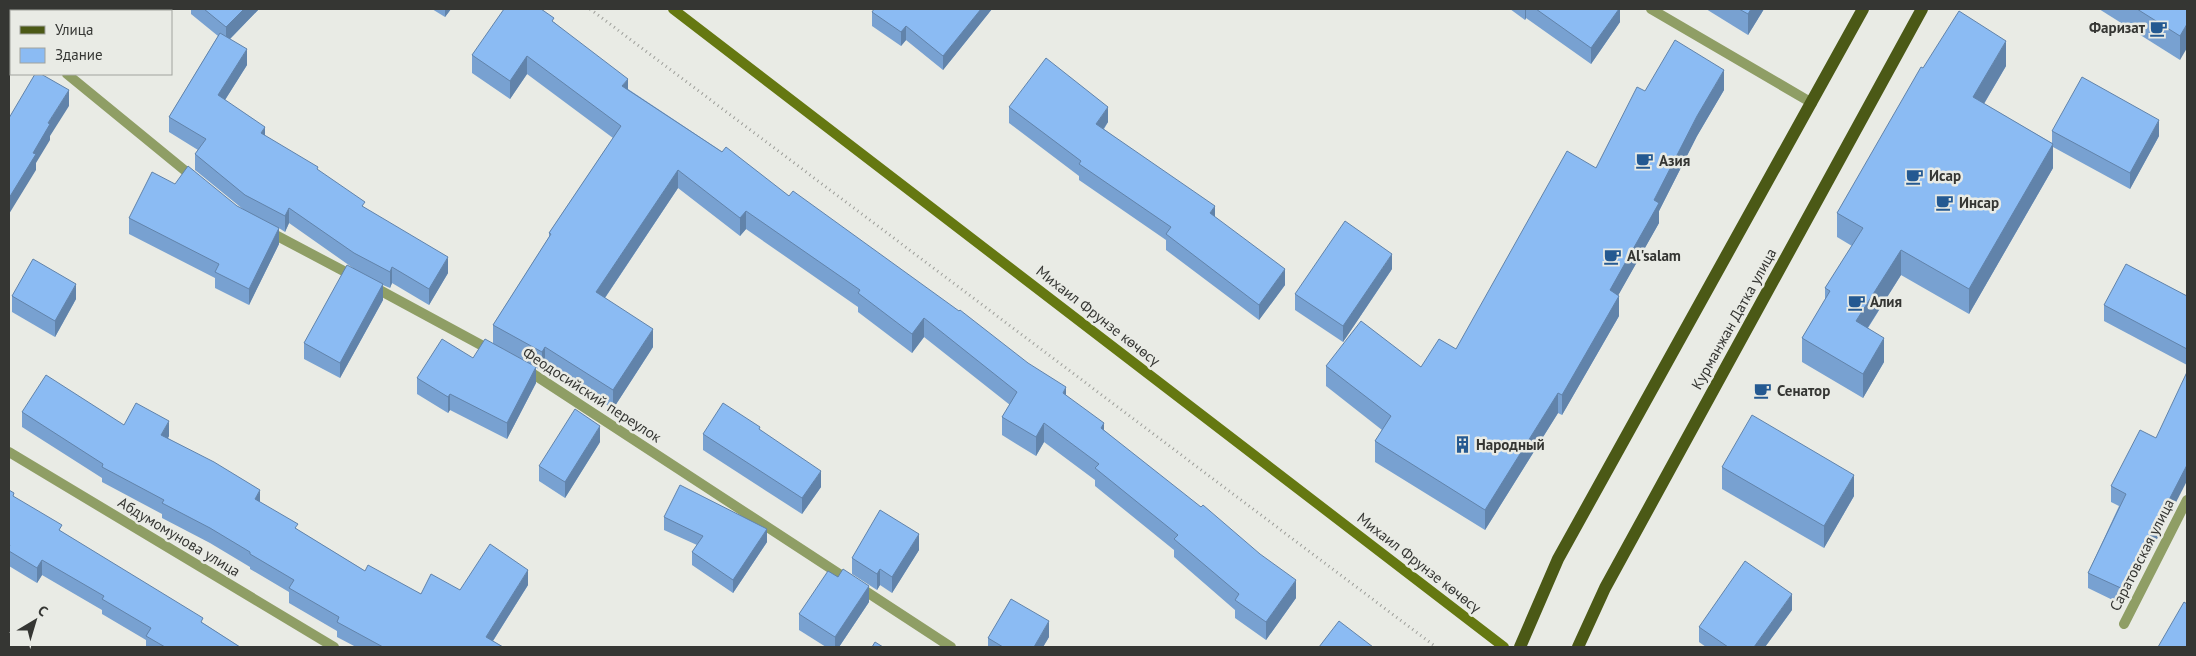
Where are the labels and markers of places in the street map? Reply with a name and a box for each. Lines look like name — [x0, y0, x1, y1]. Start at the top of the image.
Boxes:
place label: Фаризат — [2089, 18, 2146, 37]
cafe icon: Фаризат — [2149, 18, 2169, 38]
cafe icon: Азия — [1635, 151, 1655, 171]
place label: Азия — [1659, 151, 1690, 170]
cafe icon: Исар — [1905, 166, 1925, 186]
place label: Исар — [1929, 166, 1961, 185]
cafe icon: Инсар — [1935, 193, 1955, 213]
place label: Инсар — [1959, 193, 1999, 212]
cafe icon: Al'salam — [1603, 246, 1623, 266]
place label: Al'salam — [1627, 246, 1681, 265]
cafe icon: Алия — [1846, 292, 1866, 312]
place label: Алия — [1870, 292, 1902, 311]
cafe icon: Сенатор — [1753, 381, 1773, 401]
place label: Сенатор — [1777, 381, 1830, 400]
building icon: Народный — [1452, 435, 1472, 455]
place label: Народный — [1476, 435, 1545, 454]

